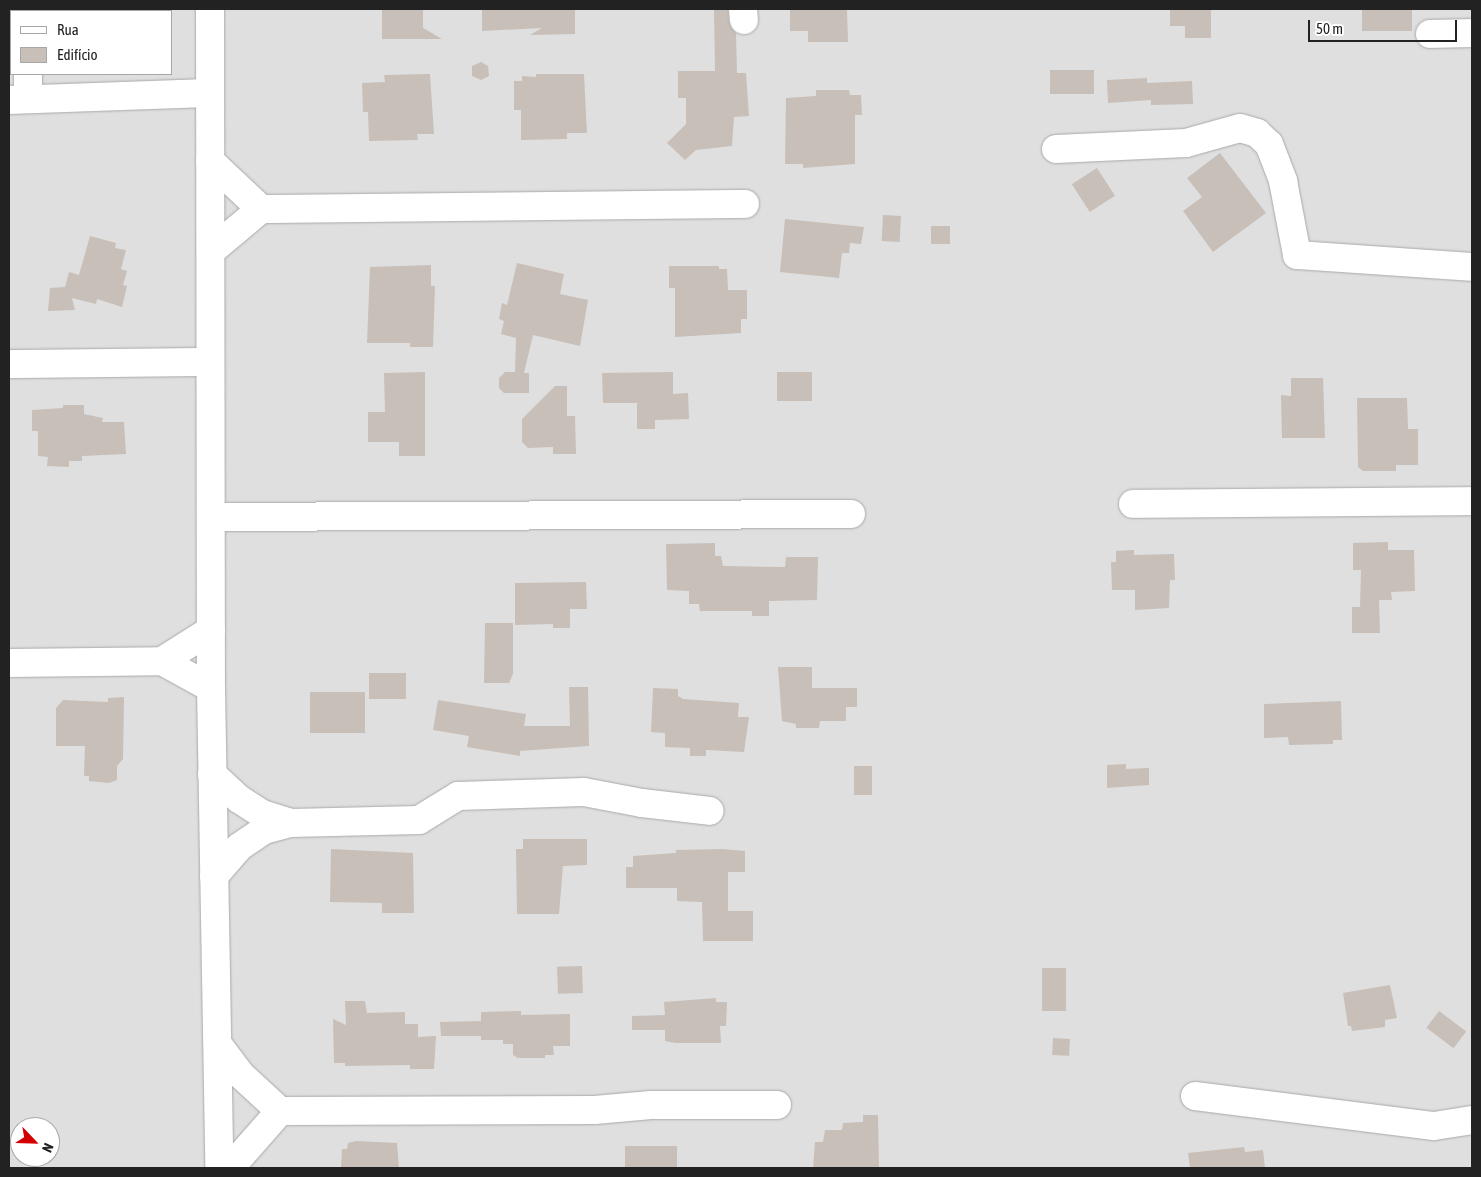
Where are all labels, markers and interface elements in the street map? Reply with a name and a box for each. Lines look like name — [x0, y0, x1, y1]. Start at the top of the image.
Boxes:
legend — [10, 10, 172, 75]
scale bar — [1311, 10, 1460, 42]
text: 50 m — [1316, 20, 1343, 37]
text: Rua — [57, 21, 79, 38]
text: Edifício — [57, 46, 98, 63]
north arrow — [10, 1117, 60, 1167]
text: N — [39, 1141, 57, 1155]

